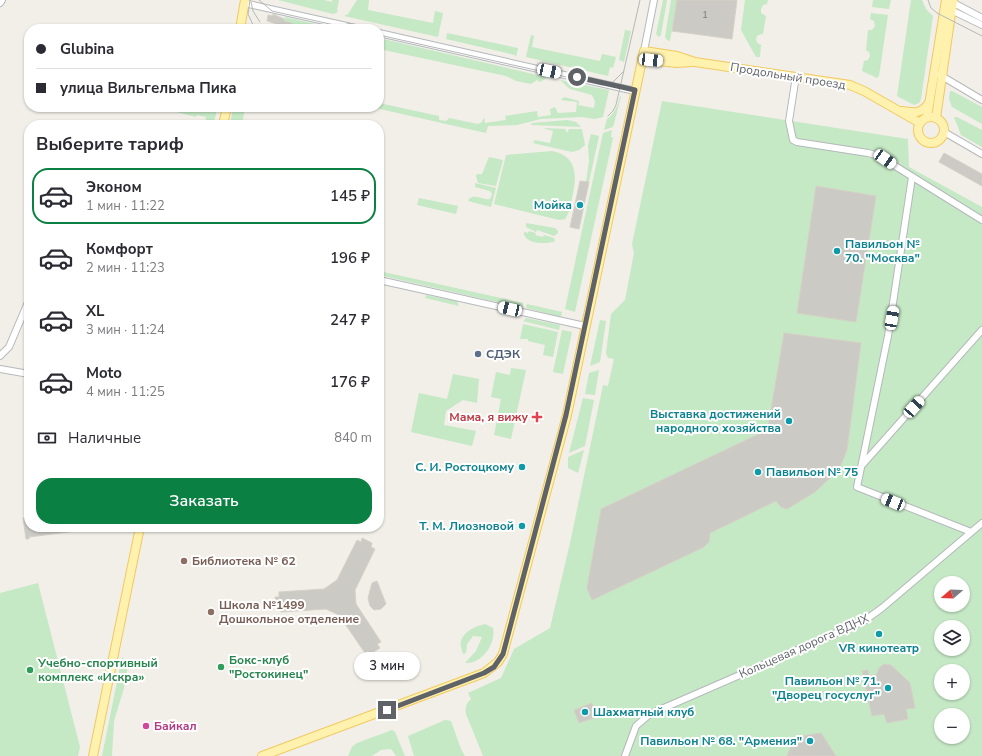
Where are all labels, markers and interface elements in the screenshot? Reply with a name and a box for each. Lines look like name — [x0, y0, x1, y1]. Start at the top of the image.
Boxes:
house number: 1 — [702, 8, 708, 22]
text: Glubina — [60, 39, 114, 59]
car — [638, 53, 664, 67]
street label: Продольный проезд — [729, 59, 847, 93]
car — [536, 63, 562, 79]
route start — [568, 68, 586, 86]
text: улица Вильгельма Пика — [60, 78, 237, 98]
text: Выберите тариф — [36, 132, 184, 156]
car — [872, 147, 898, 171]
text: Эконом — [86, 177, 142, 197]
icon: car — [38, 178, 74, 214]
text: 145 ₽ — [330, 186, 370, 206]
text: 1 мин · 11:22 — [86, 197, 165, 215]
place label: Мойка — [534, 197, 572, 213]
marker: Мойка — [575, 200, 585, 210]
place label: Павильон № 70. "Москва" — [845, 236, 920, 266]
text: Комфорт — [86, 239, 153, 259]
icon: car — [38, 240, 74, 276]
marker: Павильон № 70. "Москва" — [832, 246, 842, 256]
text: 196 ₽ — [330, 248, 370, 268]
text: 2 мин · 11:23 — [86, 259, 165, 277]
car — [497, 300, 523, 318]
text: XL — [86, 301, 105, 321]
icon: car — [38, 302, 74, 338]
car — [884, 305, 900, 331]
text: 247 ₽ — [330, 310, 370, 330]
text: 3 мин · 11:24 — [86, 321, 165, 339]
place label: СДЭК — [486, 346, 521, 362]
marker: СДЭК — [473, 349, 483, 359]
text: Moto — [86, 363, 122, 383]
icon: car — [38, 364, 74, 400]
text: 176 ₽ — [330, 372, 370, 392]
text: 4 мин · 11:25 — [86, 383, 165, 401]
car — [902, 394, 926, 420]
place label: Выставка достижений народного хозяйства — [650, 406, 781, 436]
place label: Мама, я вижу — [449, 409, 529, 425]
marker: Мама, я вижу — [531, 411, 543, 423]
marker: Выставка достижений народного хозяйства — [784, 416, 794, 426]
icon: cash — [36, 427, 58, 449]
text: Наличные — [68, 428, 141, 448]
text: 840 m — [334, 429, 372, 447]
place label: С. И. Ростоцкому — [415, 459, 515, 475]
marker: С. И. Ростоцкому — [517, 462, 527, 472]
place label: Павильон № 75 — [766, 464, 858, 480]
marker: Павильон № 75 — [753, 467, 763, 477]
button: Заказать — [36, 478, 372, 524]
car — [880, 492, 906, 512]
place label: Т. М. Лиозновой — [419, 518, 514, 534]
marker: Т. М. Лиозновой — [517, 521, 527, 531]
place label: Библиотека № 62 — [192, 553, 296, 569]
marker: Библиотека № 62 — [179, 556, 189, 566]
north arrow — [934, 576, 970, 612]
map controls — [934, 576, 970, 744]
place label: Школа №1499 Дошкольное отделение — [219, 597, 360, 627]
marker: Школа №1499 Дошкольное отделение — [206, 607, 216, 617]
street label: Кольцевая дорога ВДНХ — [736, 610, 872, 682]
button: layers — [934, 620, 970, 656]
marker: VR кинотеатр — [874, 629, 884, 639]
place label: VR кинотеатр — [838, 640, 919, 656]
place label: Бокс-клуб "Ростокинец" — [229, 652, 308, 682]
callout: 3 мин — [354, 652, 420, 680]
place label: Учебно-спортивный комплекс «Искра» — [37, 655, 158, 685]
text: 3 мин — [369, 657, 405, 675]
marker: Бокс-клуб "Ростокинец" — [216, 662, 226, 672]
button: + — [934, 664, 970, 700]
marker: Учебно-спортивный комплекс «Искра» — [25, 665, 35, 675]
place label: Павильон № 71. "Дворец госуслуг" — [772, 673, 880, 703]
marker: Павильон № 71. "Дворец госуслуг" — [883, 683, 893, 693]
route end — [378, 701, 396, 719]
place label: Шахматный клуб — [593, 704, 694, 720]
marker: Шахматный клуб — [580, 707, 590, 717]
button: − — [934, 708, 970, 744]
place label: Байкал — [154, 718, 197, 734]
marker: Байкал — [141, 721, 151, 731]
place label: Павильон № 68. "Армения" — [640, 733, 802, 749]
marker: Павильон № 68. "Армения" — [805, 736, 815, 746]

